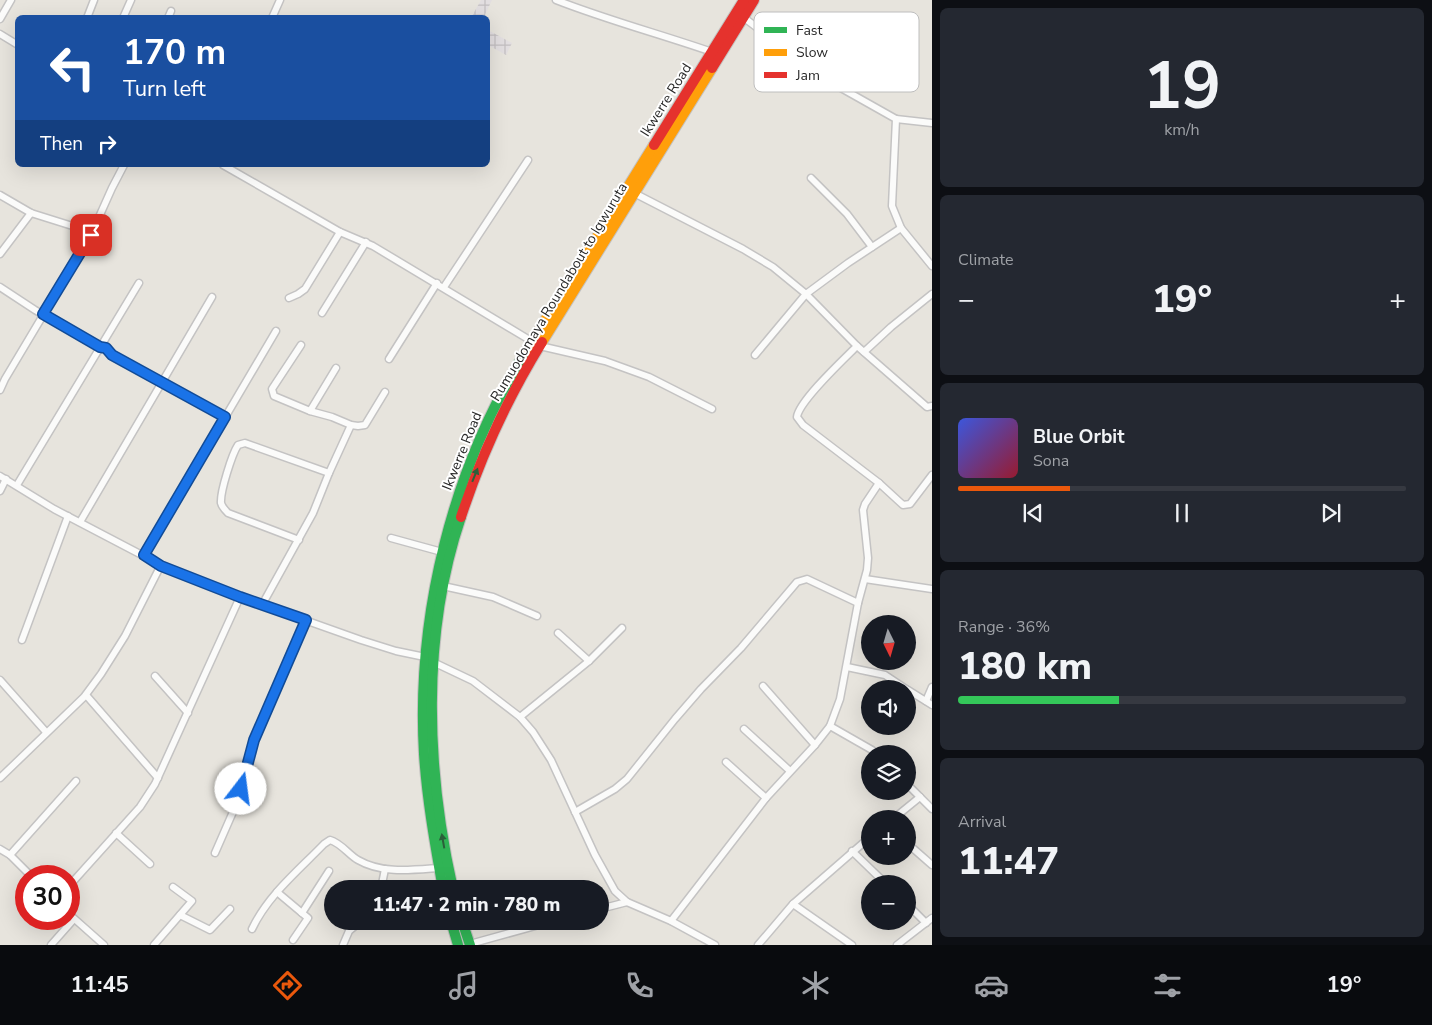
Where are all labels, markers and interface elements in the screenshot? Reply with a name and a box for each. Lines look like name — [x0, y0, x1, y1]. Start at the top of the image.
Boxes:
legend — [754, 12, 919, 92]
text: Fast — [796, 21, 822, 40]
text: 170 m — [123, 29, 226, 76]
icon: left — [40, 35, 105, 100]
text: 19 — [1143, 42, 1221, 131]
text: Slow — [796, 43, 828, 62]
street label: Ikwerre Road — [636, 60, 696, 140]
text: Jam — [795, 66, 820, 85]
text: Turn left — [123, 74, 206, 104]
text: km/h — [1164, 119, 1200, 141]
icon: right — [93, 130, 121, 158]
text: Then — [40, 131, 83, 157]
street label: Rumuodomaya Roundabout to Igwuruta — [486, 179, 632, 405]
pin — [70, 214, 112, 256]
icon: arrive — [77, 221, 105, 249]
text: Climate — [958, 249, 1013, 271]
text: 19° — [1152, 274, 1212, 325]
text: − — [958, 281, 975, 319]
text: + — [1389, 281, 1406, 319]
street label: Ikwerre Road — [438, 409, 486, 493]
text: Blue Orbit — [1033, 424, 1124, 450]
text: Sona — [1033, 450, 1069, 472]
one-way arrow — [472, 468, 480, 482]
icon: previous — [1019, 499, 1047, 527]
icon: pause — [1168, 499, 1196, 527]
icon: next — [1317, 499, 1345, 527]
north arrow — [861, 615, 916, 670]
map controls — [861, 615, 916, 930]
text: Range · 36% — [958, 616, 1050, 638]
text: 180 km — [958, 641, 1092, 692]
button: sound — [861, 680, 916, 735]
button: layers — [861, 745, 916, 800]
position arrow — [214, 762, 266, 814]
button: + — [861, 810, 916, 865]
text: Arrival — [958, 811, 1006, 833]
one-way arrow — [438, 833, 446, 849]
text: 11:47 — [958, 836, 1059, 887]
speed limit sign: 30 — [15, 865, 80, 930]
button: − — [861, 875, 916, 930]
text: 11:47 · 2 min · 780 m — [373, 892, 560, 918]
icon: directions — [270, 968, 305, 1003]
icon: music — [446, 968, 481, 1003]
icon: phone — [622, 968, 657, 1003]
icon: climate — [798, 968, 833, 1003]
icon: car — [974, 968, 1009, 1003]
icon: filters — [1150, 968, 1185, 1003]
text: 11:45 — [71, 970, 129, 1000]
text: 19° — [1327, 970, 1361, 1000]

